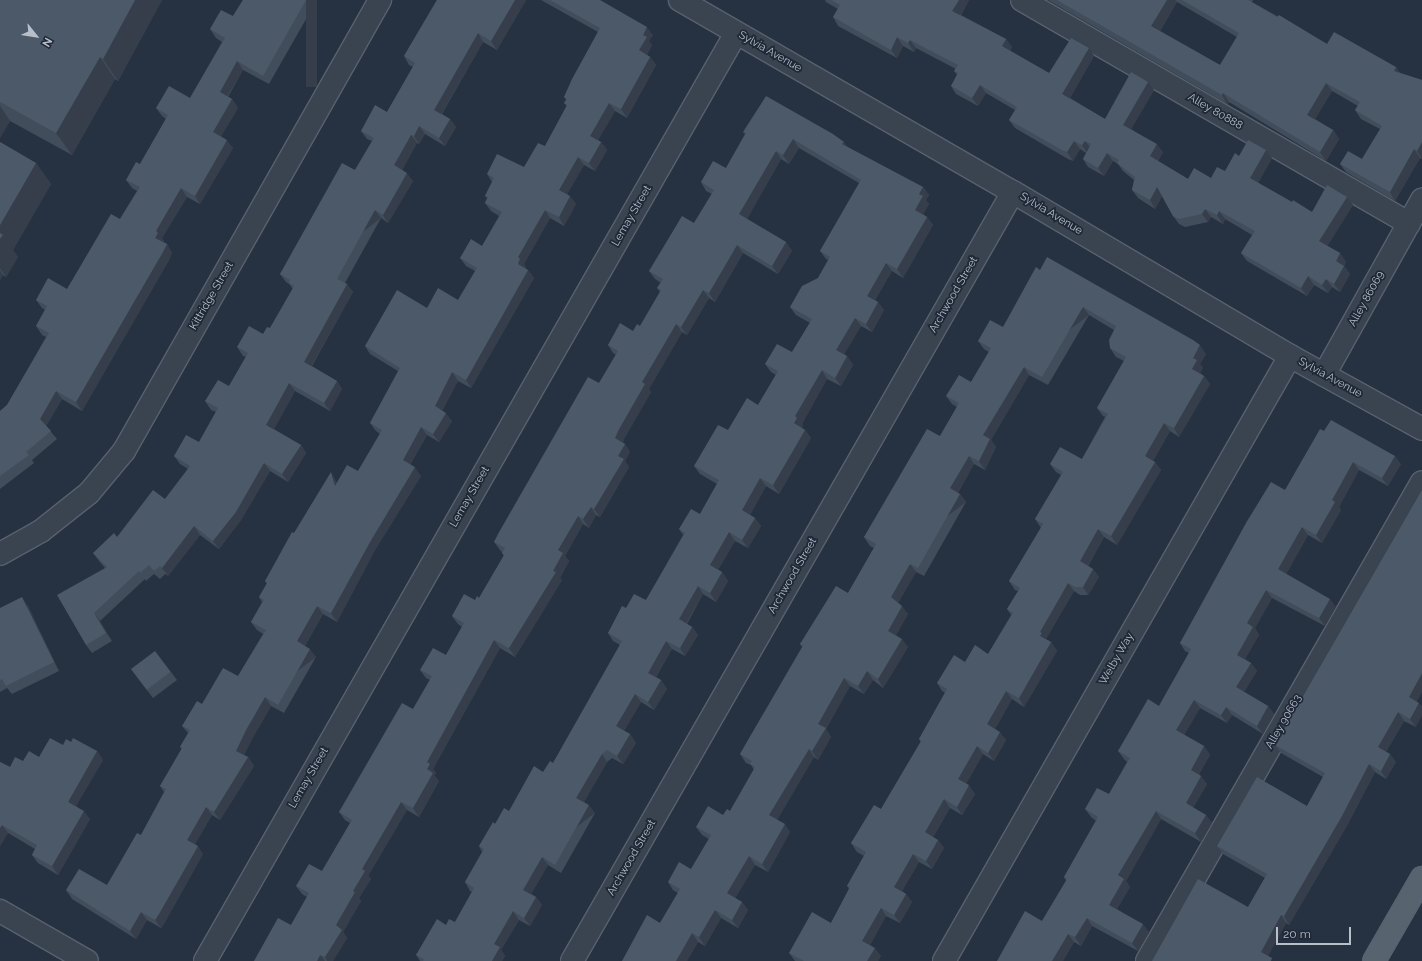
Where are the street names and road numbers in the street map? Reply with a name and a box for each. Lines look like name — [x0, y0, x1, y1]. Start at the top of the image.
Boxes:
street label: Sylvia Avenue — [736, 29, 804, 75]
street label: Alley 80888 — [1185, 91, 1245, 133]
street label: Lemay Street — [609, 183, 655, 249]
street label: Sylvia Avenue — [1017, 190, 1085, 238]
street label: Archwood Street — [927, 255, 981, 335]
street label: Kittridge Street — [187, 260, 237, 332]
street label: Alley 86069 — [1346, 269, 1388, 329]
street label: Sylvia Avenue — [1296, 355, 1364, 401]
street label: Lemay Street — [447, 464, 493, 530]
street label: Archwood Street — [766, 536, 820, 616]
street label: Welby Way — [1097, 630, 1137, 688]
street label: Alley 90663 — [1263, 692, 1305, 752]
street label: Lemay Street — [286, 745, 332, 811]
street label: Archwood Street — [605, 818, 659, 898]

